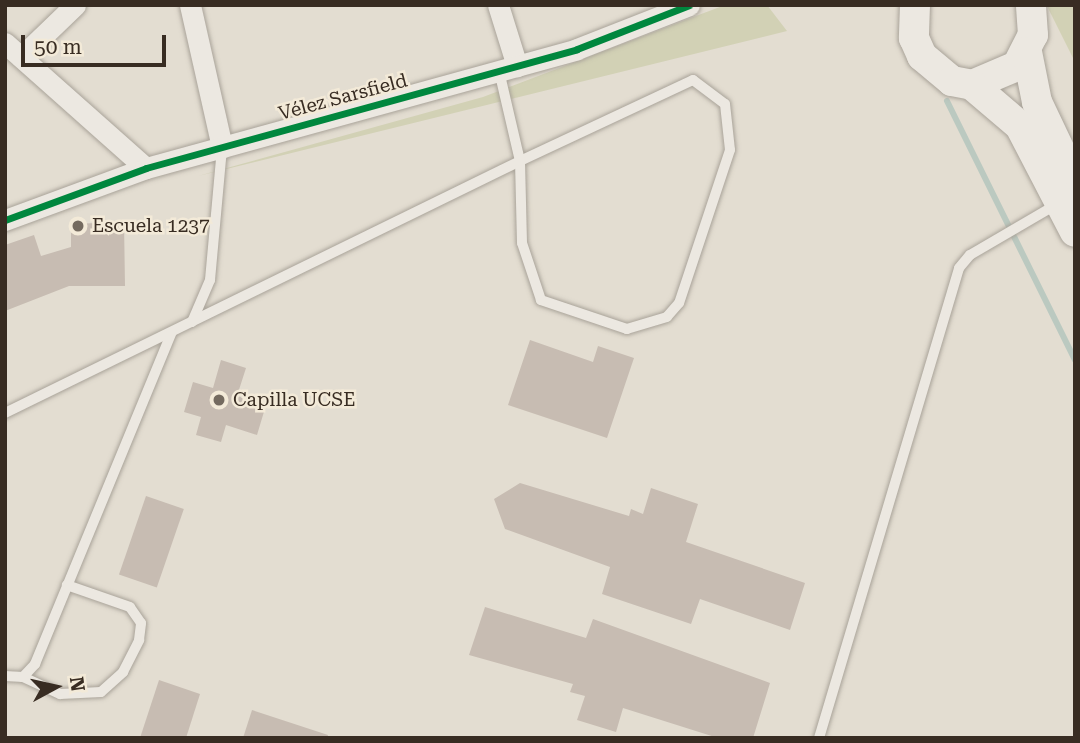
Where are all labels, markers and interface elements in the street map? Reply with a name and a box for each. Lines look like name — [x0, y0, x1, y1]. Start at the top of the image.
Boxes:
scale bar — [24, 21, 170, 65]
text: 50 m — [34, 35, 82, 59]
street label: Vélez Sarsfield — [276, 69, 410, 125]
place label: Escuela 1237 — [92, 215, 210, 237]
marker: Escuela 1237 — [70, 218, 86, 234]
place label: Capilla UCSE — [233, 389, 355, 411]
marker: Capilla UCSE — [211, 392, 227, 408]
north arrow — [21, 652, 91, 722]
text: N — [65, 675, 90, 693]

